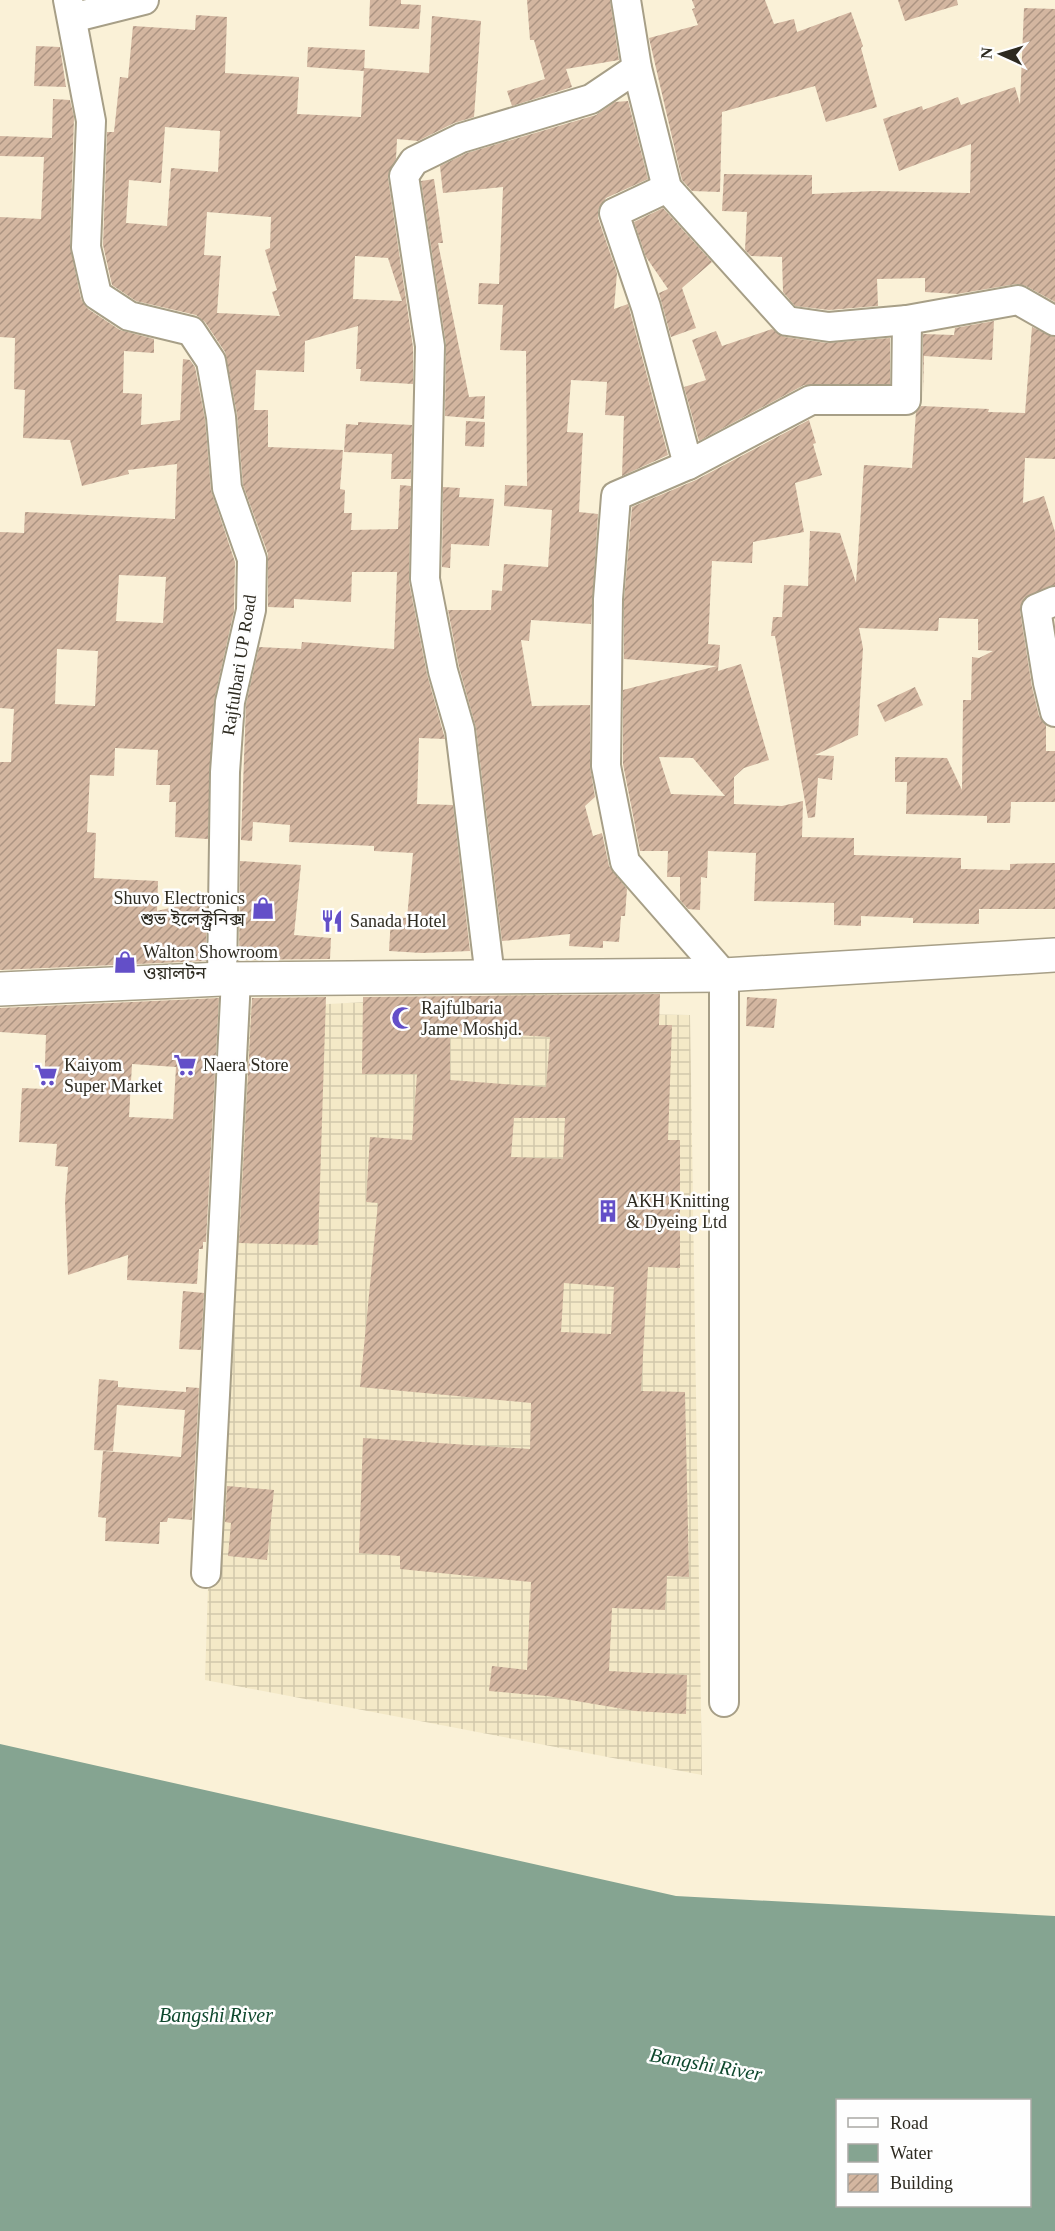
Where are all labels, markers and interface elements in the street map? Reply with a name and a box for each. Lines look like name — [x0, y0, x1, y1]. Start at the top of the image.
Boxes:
north arrow — [971, 24, 1031, 84]
text: N — [978, 46, 995, 59]
street label: Rajfulbari UP Road — [218, 593, 260, 737]
place label: Shuvo Electronics শুভ ইলেক্ট্রনিক্স — [114, 888, 246, 931]
shop icon: Shuvo Electronics শুভ ইলেক্ট্রনিক্স — [250, 895, 276, 921]
restaurant icon: Sanada Hotel — [319, 908, 345, 934]
place label: Sanada Hotel — [350, 911, 446, 931]
place label: Walton Showroom ওয়ালটন — [143, 942, 278, 983]
shop icon: Walton Showroom ওয়ালটন — [112, 949, 138, 975]
place label: Rajfulbaria Jame Moshjd. — [421, 998, 522, 1039]
mosque icon: Rajfulbaria Jame Moshjd. — [390, 1005, 416, 1031]
supermarket icon: Naera Store — [172, 1052, 198, 1078]
place label: Kaiyom Super Market — [64, 1055, 162, 1096]
place label: Naera Store — [203, 1055, 288, 1075]
supermarket icon: Kaiyom Super Market — [33, 1062, 59, 1088]
place label: AKH Knitting & Dyeing Ltd — [626, 1191, 730, 1232]
building icon: AKH Knitting & Dyeing Ltd — [595, 1198, 621, 1224]
water label: Bangshi River — [159, 2004, 273, 2027]
water label: Bangshi River — [648, 2043, 764, 2086]
legend — [836, 2099, 1031, 2207]
text: Road — [890, 2113, 928, 2133]
text: Water — [890, 2143, 933, 2163]
text: Building — [890, 2173, 953, 2193]

